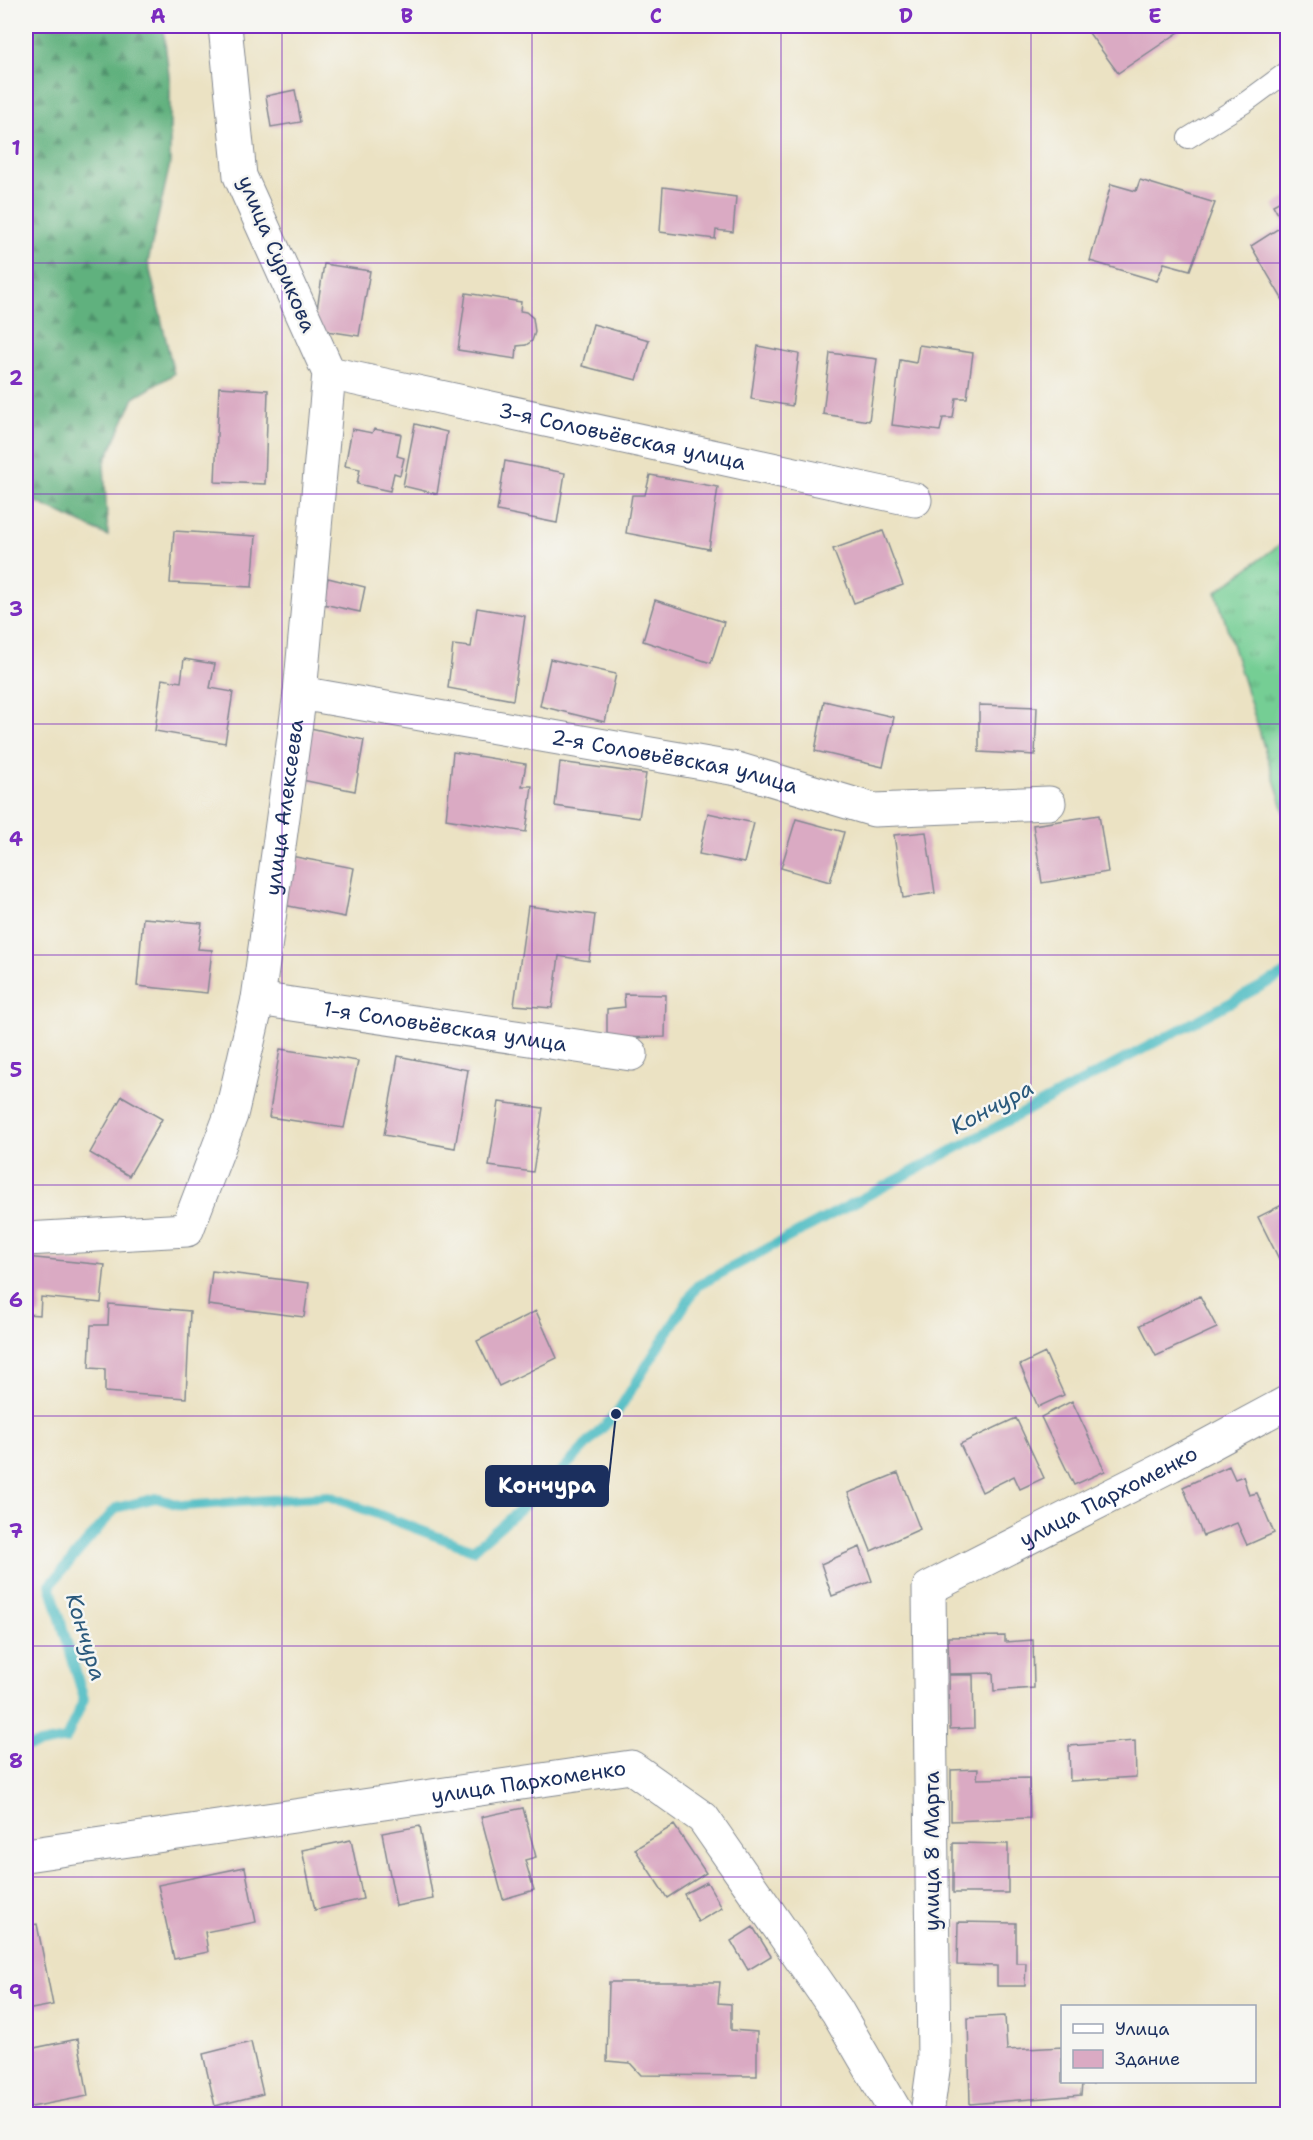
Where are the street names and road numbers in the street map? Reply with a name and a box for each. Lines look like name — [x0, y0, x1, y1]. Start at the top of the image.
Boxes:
street label: улица Сурикова — [231, 171, 323, 337]
street label: 3-я Соловьёвская улица — [496, 396, 748, 477]
street label: улица Алексеева — [258, 717, 310, 897]
street label: 2-я Соловьёвская улица — [549, 723, 801, 800]
street label: 1-я Соловьёвская улица — [321, 995, 569, 1058]
street label: улица Пархоменко — [1015, 1439, 1202, 1554]
street label: улица Пархоменко — [430, 1754, 628, 1810]
street label: улица 8 Марта — [918, 1771, 946, 1931]

